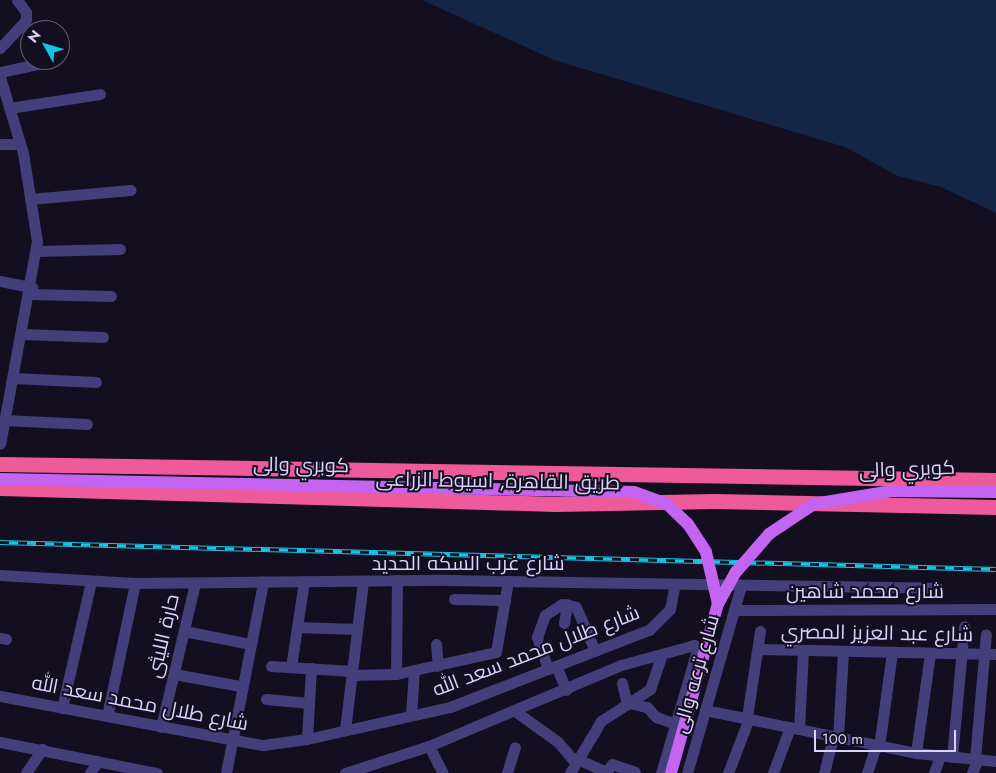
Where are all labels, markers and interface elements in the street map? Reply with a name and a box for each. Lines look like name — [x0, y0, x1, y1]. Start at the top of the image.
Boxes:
north arrow — [20, 20, 70, 70]
text: N — [23, 26, 45, 47]
street label: كوبري والى — [253, 452, 349, 478]
street label: كوبري والى — [859, 455, 955, 483]
street label: طريق القاهرة, اسيوط الزراعى — [375, 467, 621, 495]
street label: شارع غرب السكه الحديد — [372, 551, 564, 575]
street label: شارع محمد شاهين — [786, 579, 944, 603]
street label: حارة الليثى — [142, 592, 184, 680]
street label: شارع طلال محمد سعد الله — [429, 600, 643, 702]
street label: شارع ترعه والى — [668, 612, 724, 736]
street label: شارع عبد العزيز المصري — [781, 619, 973, 647]
street label: شارع طلال محمد سعد الله — [30, 670, 250, 736]
scale bar — [816, 720, 958, 752]
text: 100 m — [822, 728, 863, 750]

